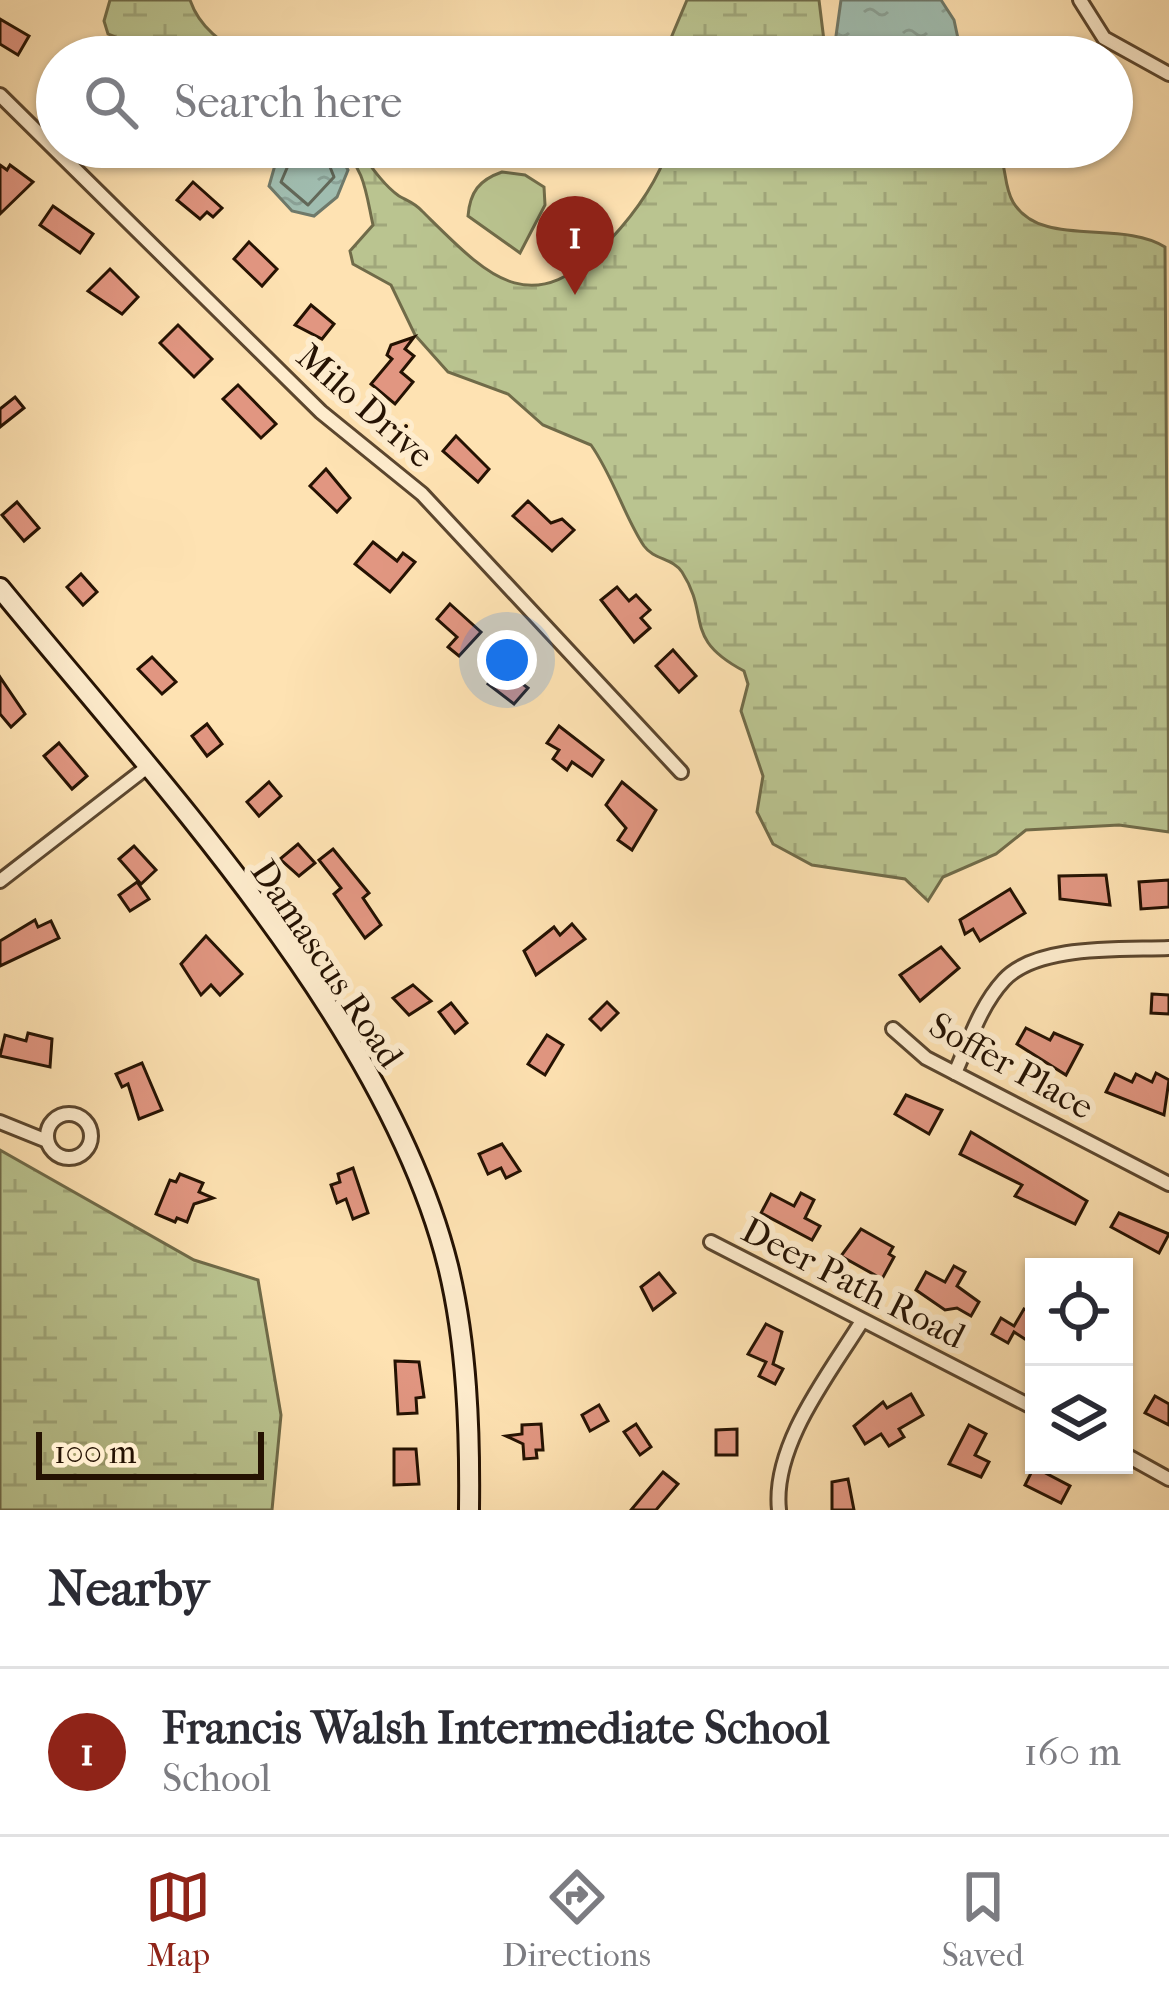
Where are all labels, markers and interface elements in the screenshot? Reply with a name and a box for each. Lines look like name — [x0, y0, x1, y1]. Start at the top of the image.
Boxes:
search box — [36, 36, 1133, 168]
icon: search — [78, 69, 144, 135]
text: Search here — [174, 76, 402, 129]
pin: 1 — [536, 196, 614, 295]
street label: Milo Drive — [288, 335, 442, 476]
your location — [477, 630, 537, 690]
street label: Damascus Road — [242, 852, 412, 1076]
street label: Soffer Place — [922, 1004, 1101, 1128]
street label: Deer Path Road — [735, 1209, 973, 1357]
map controls — [1025, 1258, 1133, 1474]
button: locate — [1025, 1258, 1133, 1366]
button: layers — [1025, 1366, 1133, 1474]
scale bar — [36, 1426, 264, 1479]
text: 100 m — [54, 1433, 137, 1472]
text: Nearby — [48, 1558, 209, 1618]
text: Francis Walsh Intermediate School — [162, 1702, 830, 1755]
text: 1 — [80, 1729, 94, 1775]
text: 160 m — [1024, 1729, 1121, 1775]
text: School — [162, 1755, 271, 1801]
tab: Map — [145, 1864, 211, 1975]
tab: Directions — [502, 1864, 651, 1975]
tab: Saved — [942, 1864, 1024, 1975]

